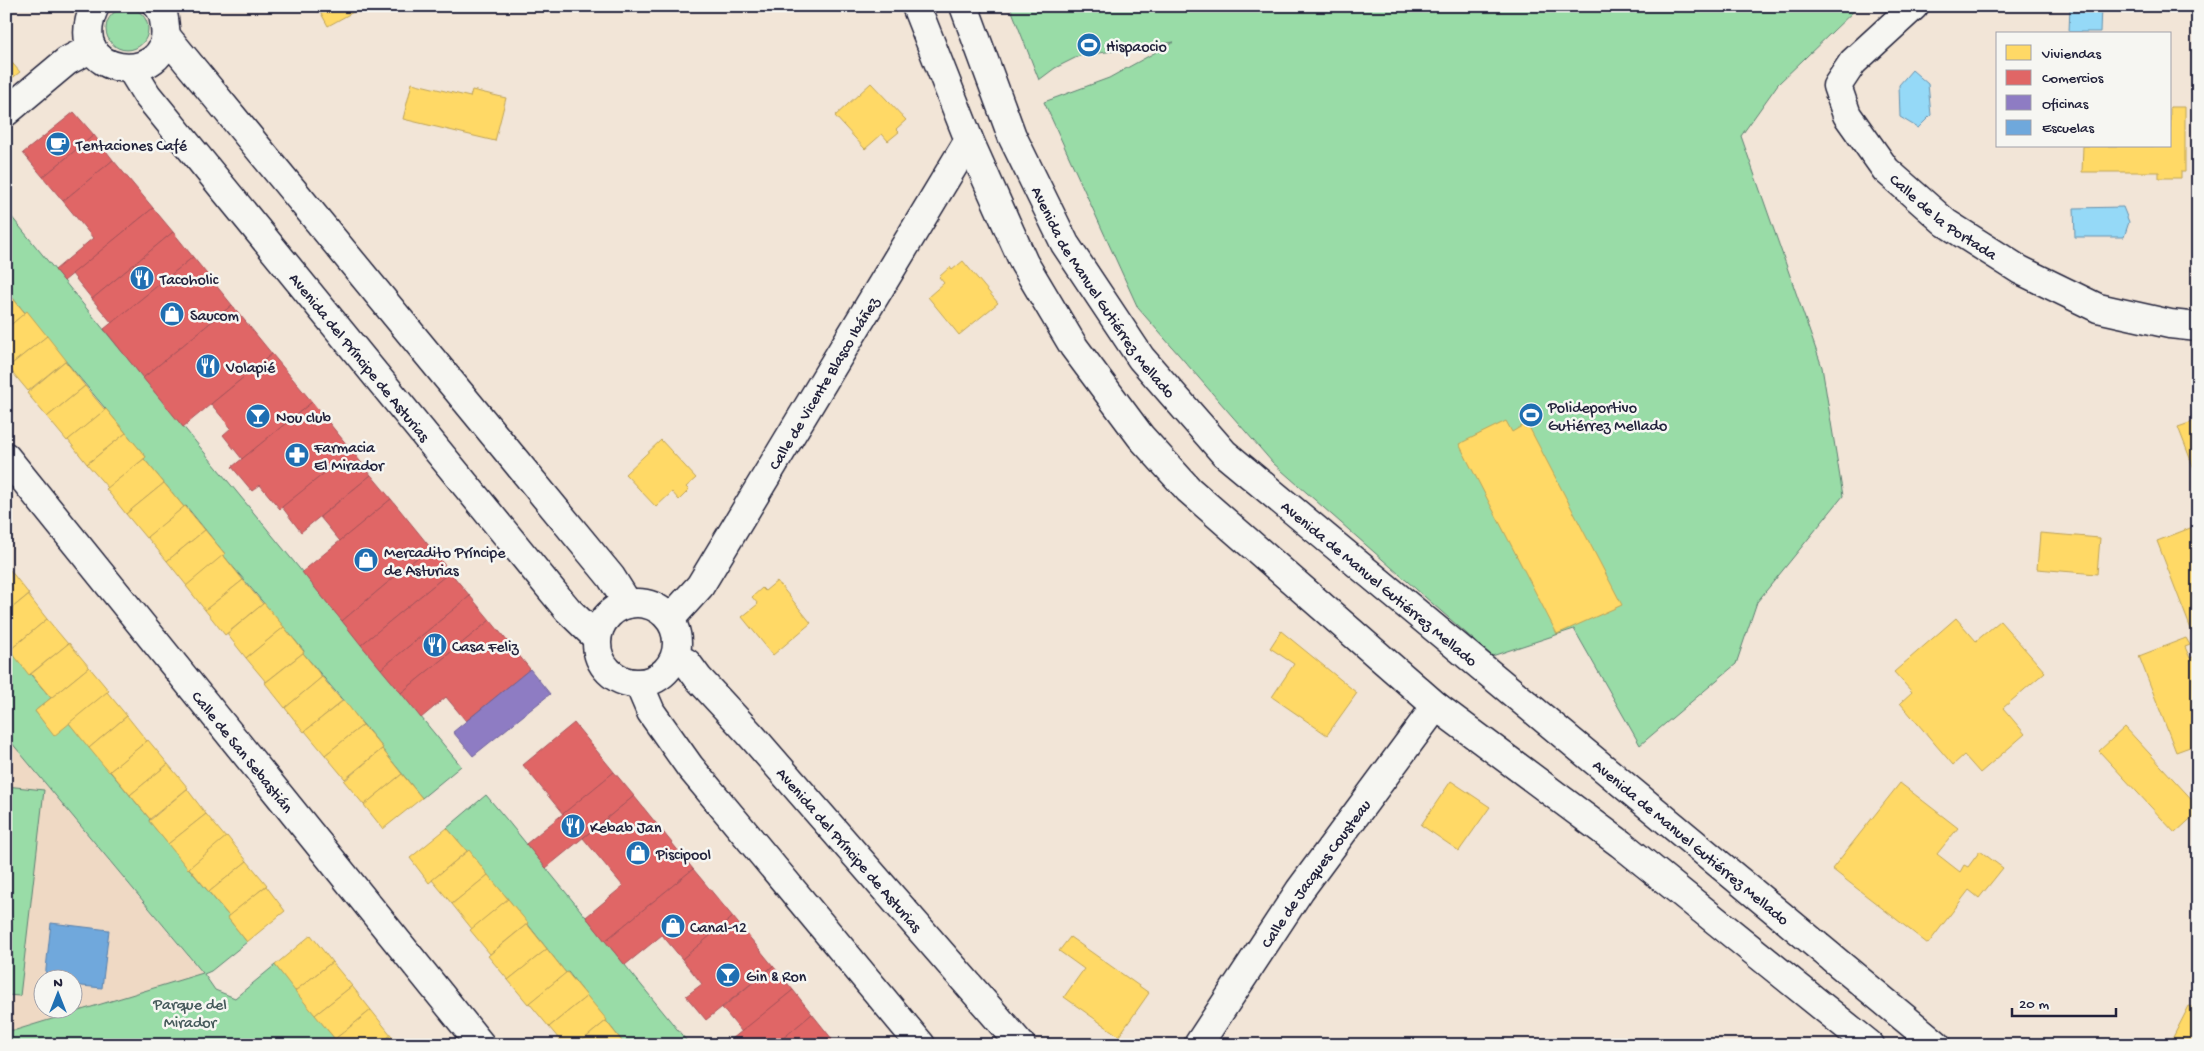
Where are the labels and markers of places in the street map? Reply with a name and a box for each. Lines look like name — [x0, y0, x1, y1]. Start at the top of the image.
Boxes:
sports icon: Hispaocio — [1076, 32, 1102, 58]
place label: Hispaocio — [1106, 39, 1167, 58]
cafe icon: Tentaciones Café — [45, 131, 71, 157]
place label: Tentaciones Café — [75, 138, 188, 157]
restaurant icon: Tacoholic — [129, 265, 155, 291]
place label: Tacoholic — [159, 272, 219, 291]
shop icon: Saucom — [159, 301, 185, 327]
place label: Saucom — [190, 308, 240, 327]
restaurant icon: Volapié — [195, 353, 221, 379]
place label: Volapié — [225, 360, 276, 379]
place label: Polideportivo Gutiérrez Mellado — [1547, 400, 1667, 437]
sports icon: Polideportivo Gutiérrez Mellado — [1518, 402, 1544, 428]
bar icon: Nou club — [245, 403, 271, 429]
place label: Nou club — [276, 410, 332, 429]
place label: Farmacia El Mirador — [313, 440, 385, 477]
pharmacy icon: Farmacia El Mirador — [284, 442, 310, 468]
place label: Mercadito Príncipe de Asturias — [384, 545, 506, 582]
shop icon: Mercadito Príncipe de Asturias — [353, 547, 379, 573]
restaurant icon: Casa Feliz — [422, 632, 448, 658]
place label: Casa Feliz — [452, 639, 520, 658]
restaurant icon: Kebab Jan — [560, 813, 586, 839]
place label: Kebab Jan — [590, 820, 662, 839]
shop icon: Piscipool — [625, 840, 651, 866]
place label: Piscipool — [655, 847, 711, 866]
shop icon: Canal-12 — [660, 913, 686, 939]
place label: Canal-12 — [690, 920, 747, 939]
bar icon: Gin & Ron — [715, 962, 741, 988]
place label: Gin & Ron — [746, 969, 807, 988]

